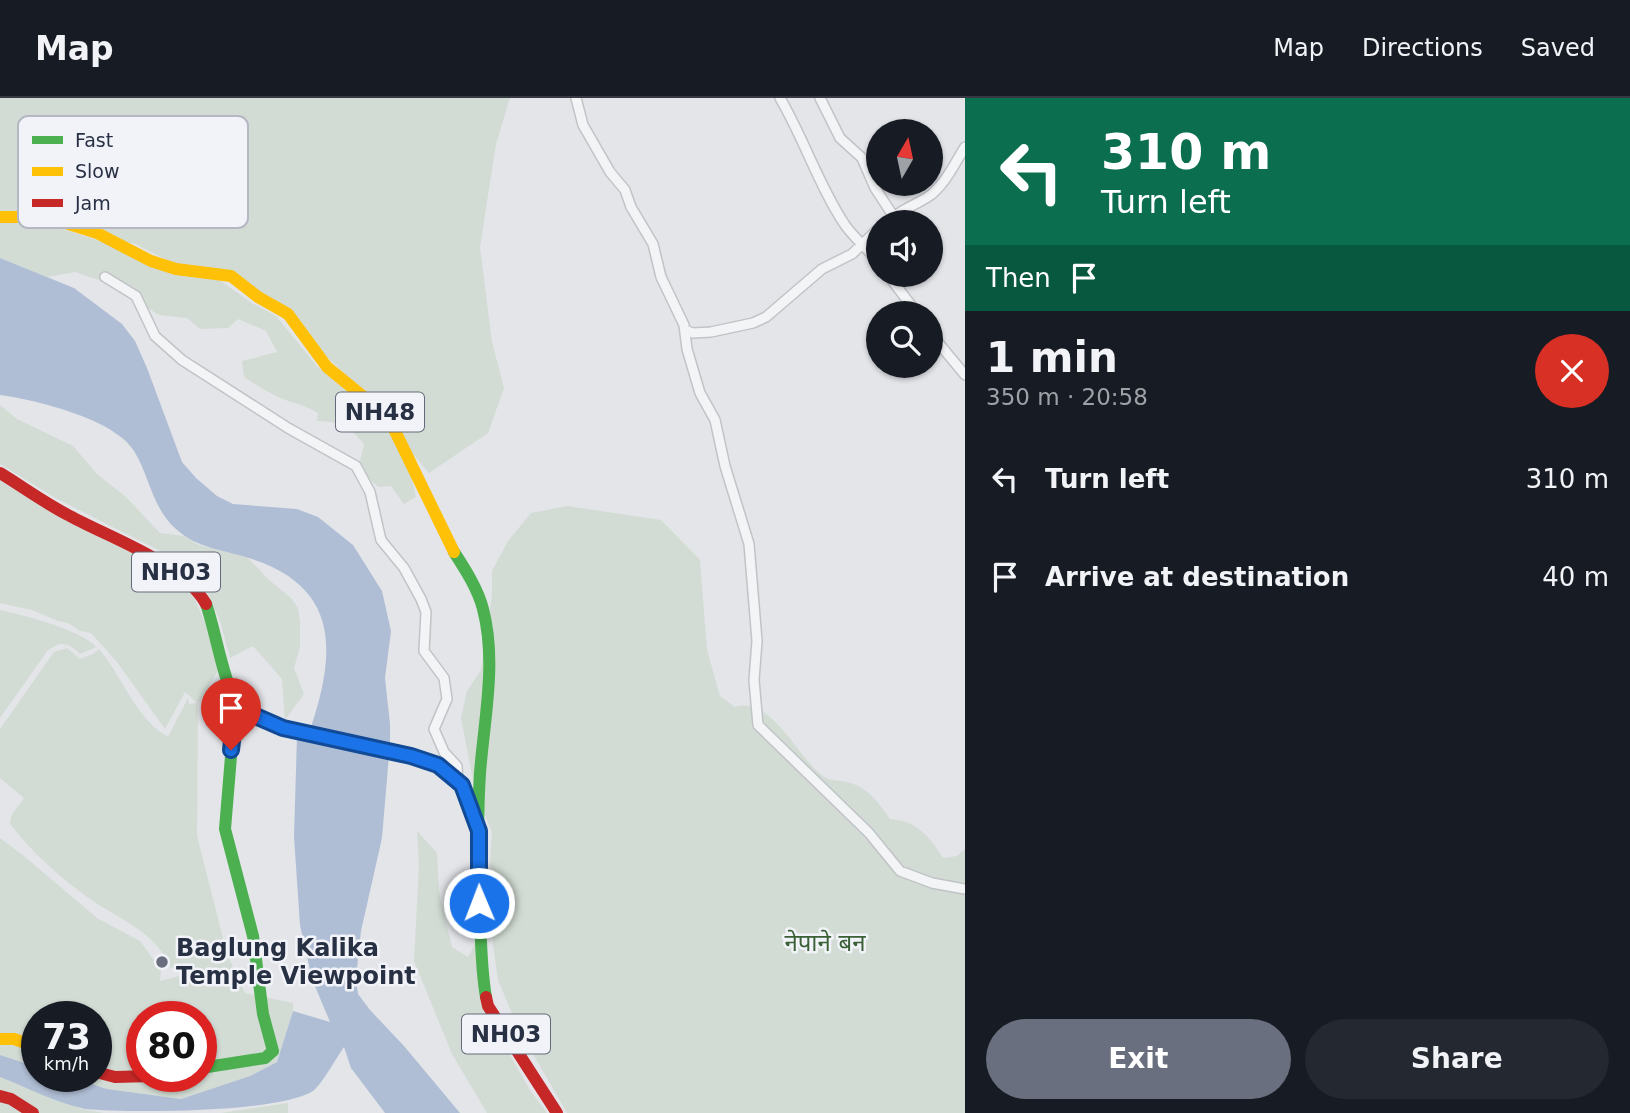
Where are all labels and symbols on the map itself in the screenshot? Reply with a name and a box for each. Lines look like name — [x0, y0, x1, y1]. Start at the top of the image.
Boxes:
legend — [18, 116, 248, 228]
north arrow — [866, 119, 943, 196]
text: Fast — [75, 129, 113, 151]
text: Slow — [75, 160, 120, 182]
text: Jam — [74, 192, 111, 214]
road number: NH48 — [336, 392, 424, 432]
road number: NH03 — [132, 552, 220, 592]
pin — [201, 678, 261, 750]
position arrow — [442, 866, 516, 940]
park label: नेपाने बन — [784, 929, 866, 957]
place label: Baglung Kalika Temple Viewpoint — [176, 934, 416, 990]
marker: Baglung Kalika Temple Viewpoint — [154, 954, 170, 970]
speed limit sign: 80 — [126, 1001, 217, 1092]
road number: NH03 — [462, 1015, 550, 1054]

